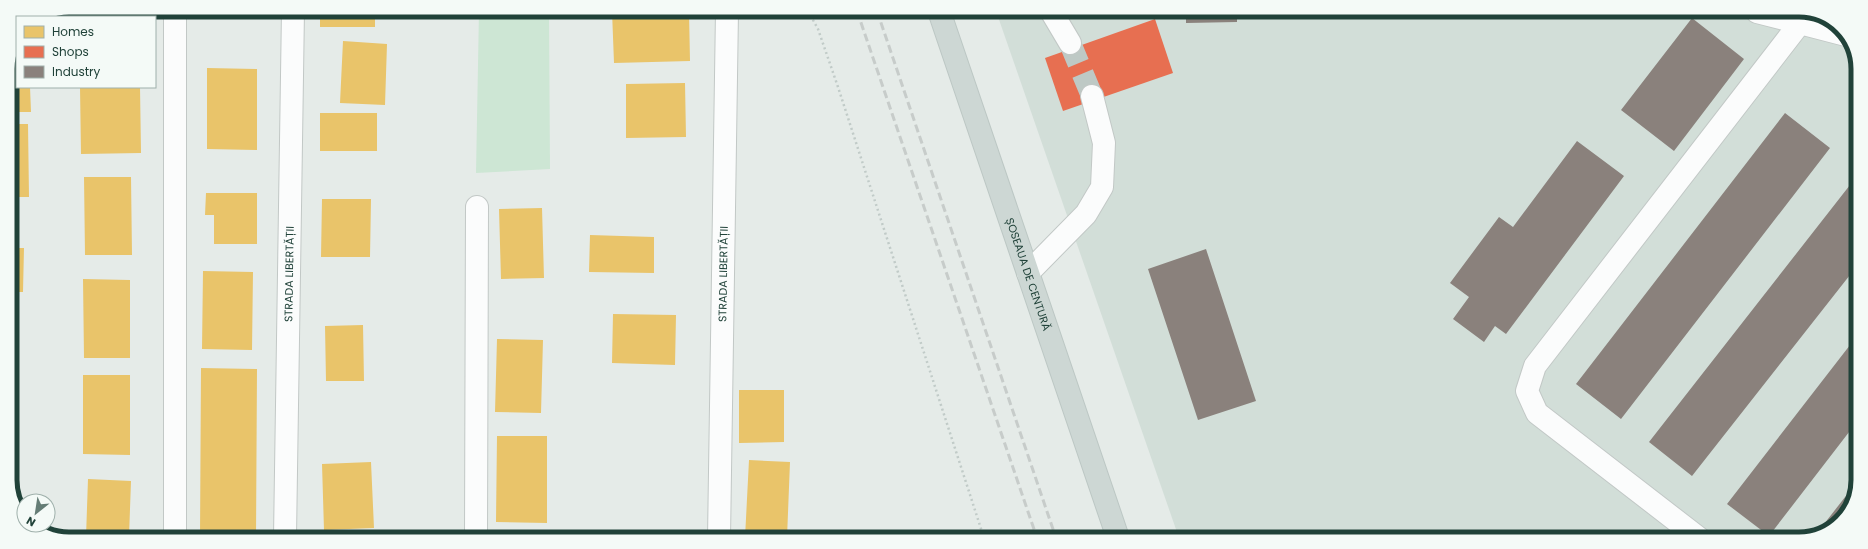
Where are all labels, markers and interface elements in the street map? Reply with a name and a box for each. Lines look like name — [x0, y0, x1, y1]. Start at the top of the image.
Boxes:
legend — [16, 16, 156, 88]
text: Homes — [52, 23, 94, 40]
text: Shops — [52, 43, 89, 60]
text: Industry — [52, 63, 101, 80]
street label: ȘOSEAUA DE CENTURĂ — [1002, 216, 1055, 333]
street label: STRADA LIBERTĂȚII — [280, 226, 298, 322]
street label: STRADA LIBERTĂȚII — [714, 226, 732, 322]
north arrow — [16, 493, 56, 533]
text: N — [23, 513, 39, 531]

